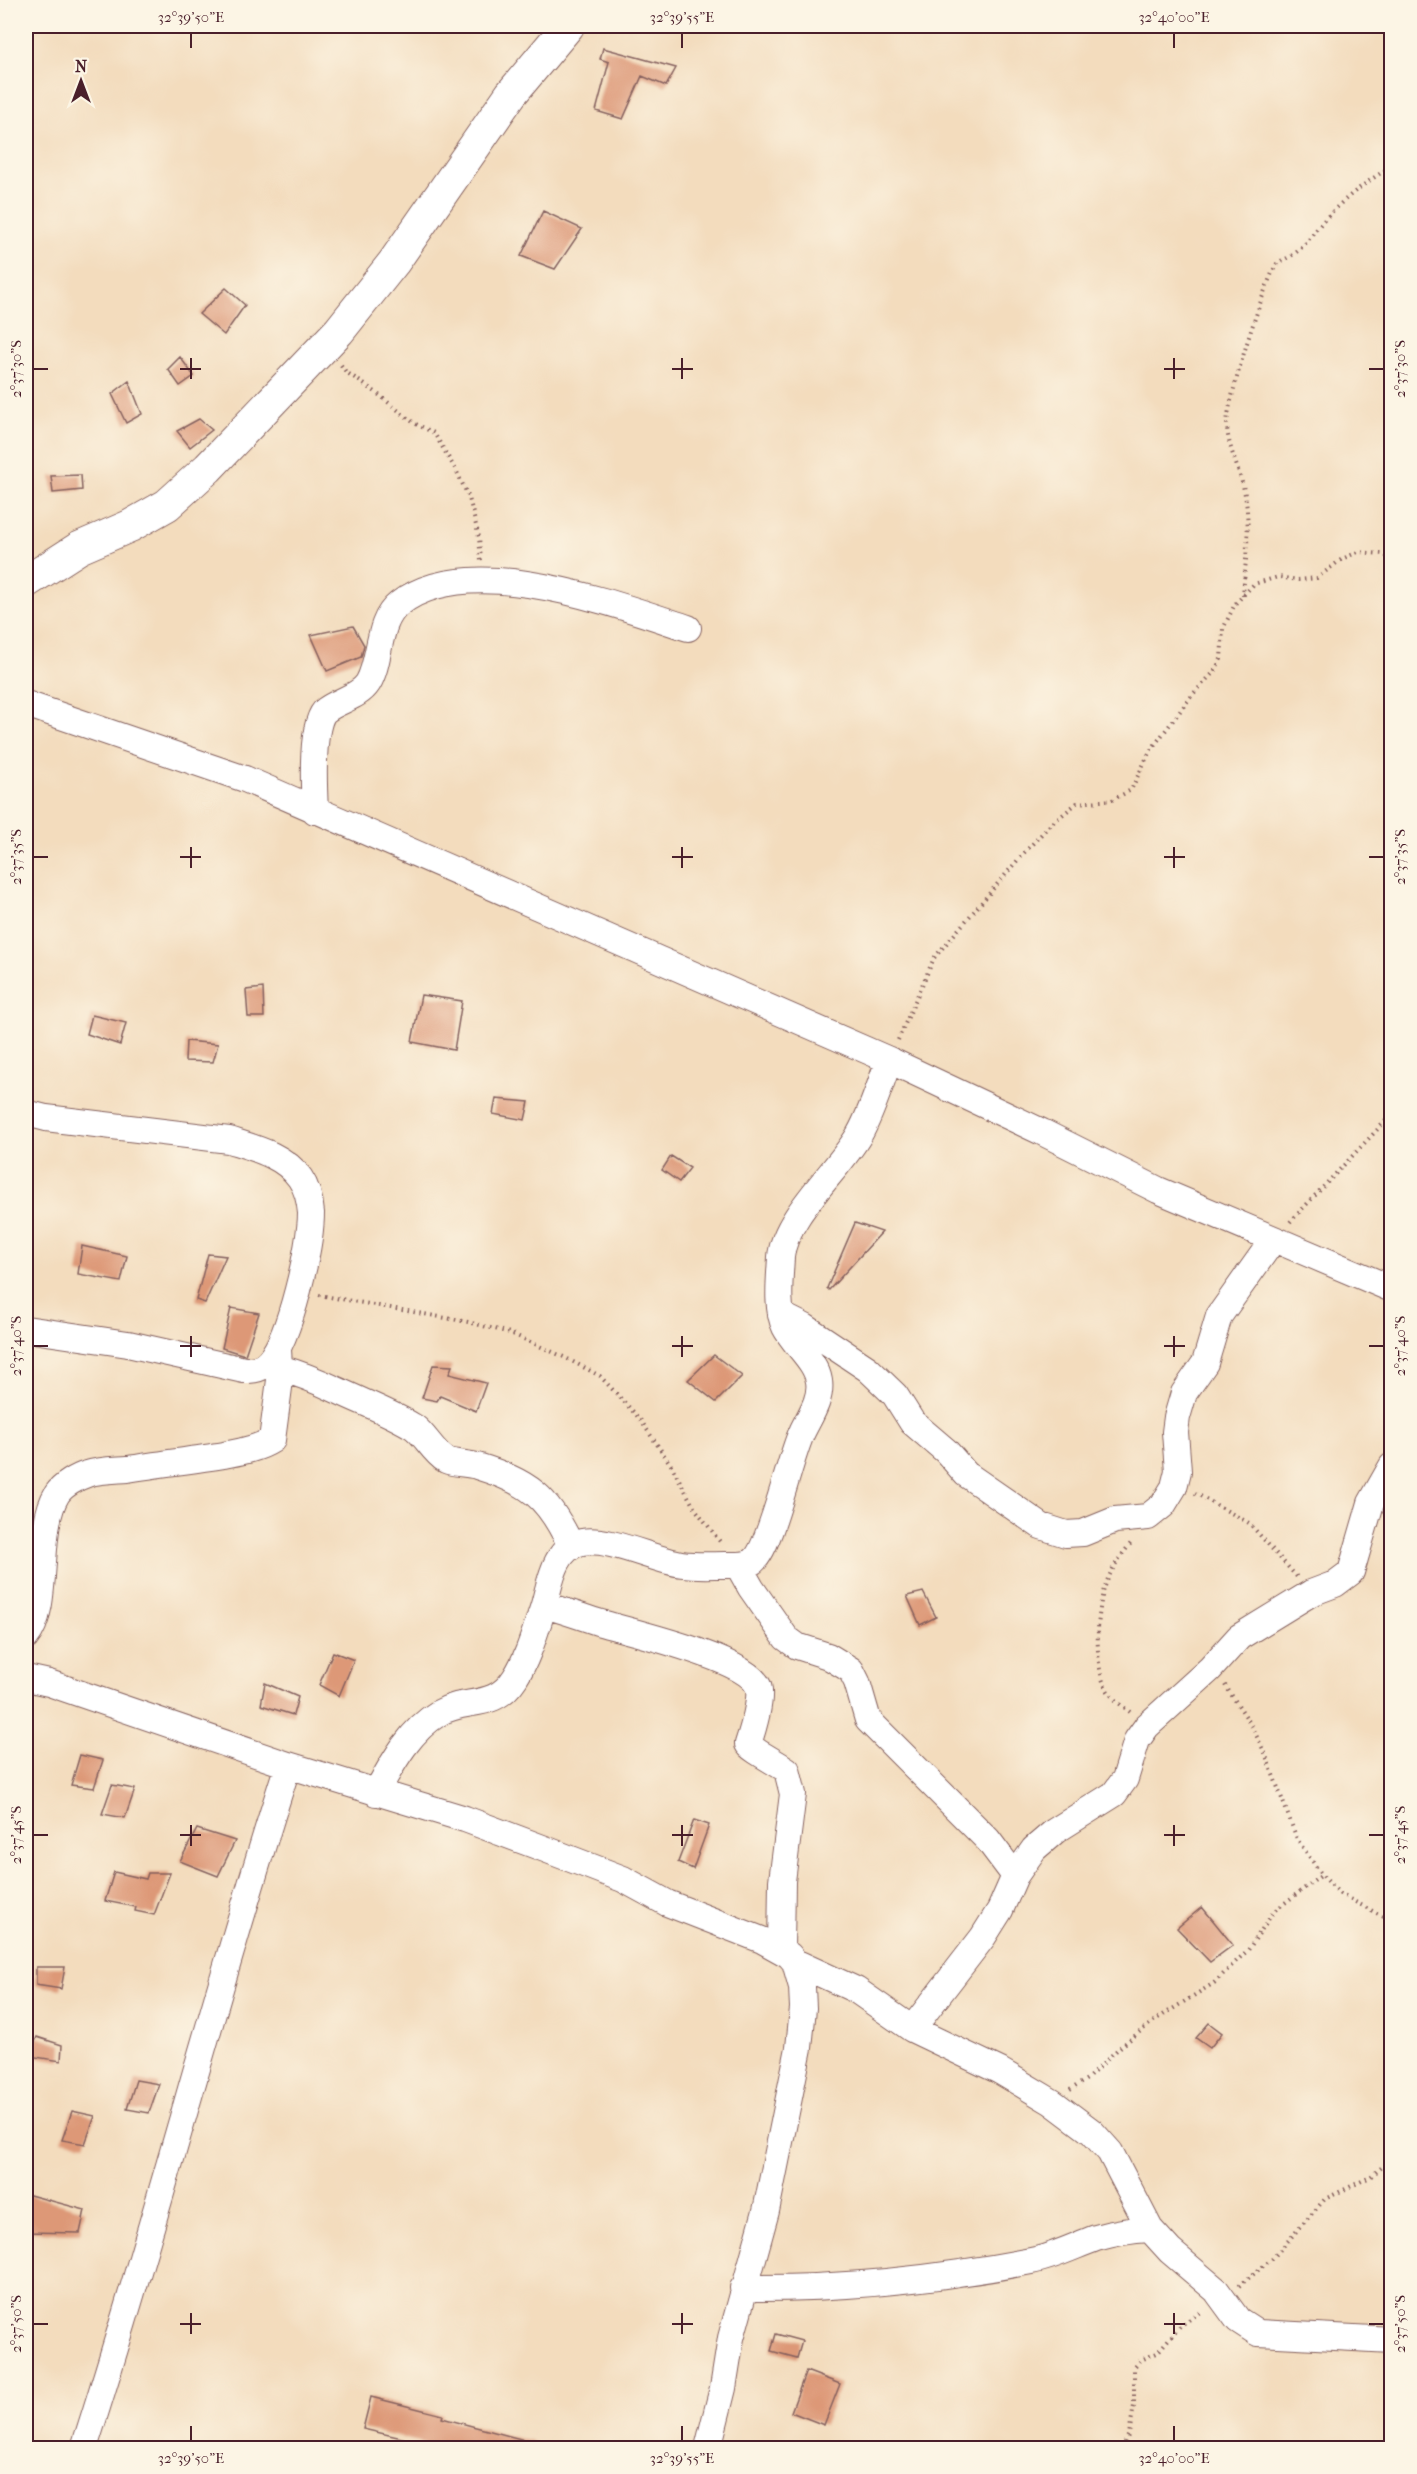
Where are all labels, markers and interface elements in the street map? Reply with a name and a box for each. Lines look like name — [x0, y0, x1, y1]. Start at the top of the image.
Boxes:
text: 32°39'50"E — [158, 8, 224, 26]
text: 32°39'55"E — [650, 8, 714, 26]
text: 32°40'00"E — [1138, 8, 1210, 26]
north arrow — [51, 51, 111, 111]
text: N — [75, 57, 88, 76]
text: 2°37'30"S — [7, 340, 25, 398]
text: 2°37'30"S — [1391, 340, 1409, 398]
text: 2°37'35"S — [7, 829, 25, 885]
text: 2°37'35"S — [1391, 829, 1409, 885]
text: 2°37'40"S — [7, 1316, 25, 1376]
text: 2°37'40"S — [1391, 1316, 1409, 1376]
text: 2°37'45"S — [7, 1806, 25, 1864]
text: 2°37'45"S — [1391, 1806, 1409, 1864]
text: 2°37'50"S — [7, 2295, 25, 2353]
text: 2°37'50"S — [1391, 2295, 1409, 2353]
text: 32°39'50"E — [158, 2449, 224, 2467]
text: 32°39'55"E — [650, 2449, 714, 2467]
text: 32°40'00"E — [1138, 2449, 1210, 2467]

